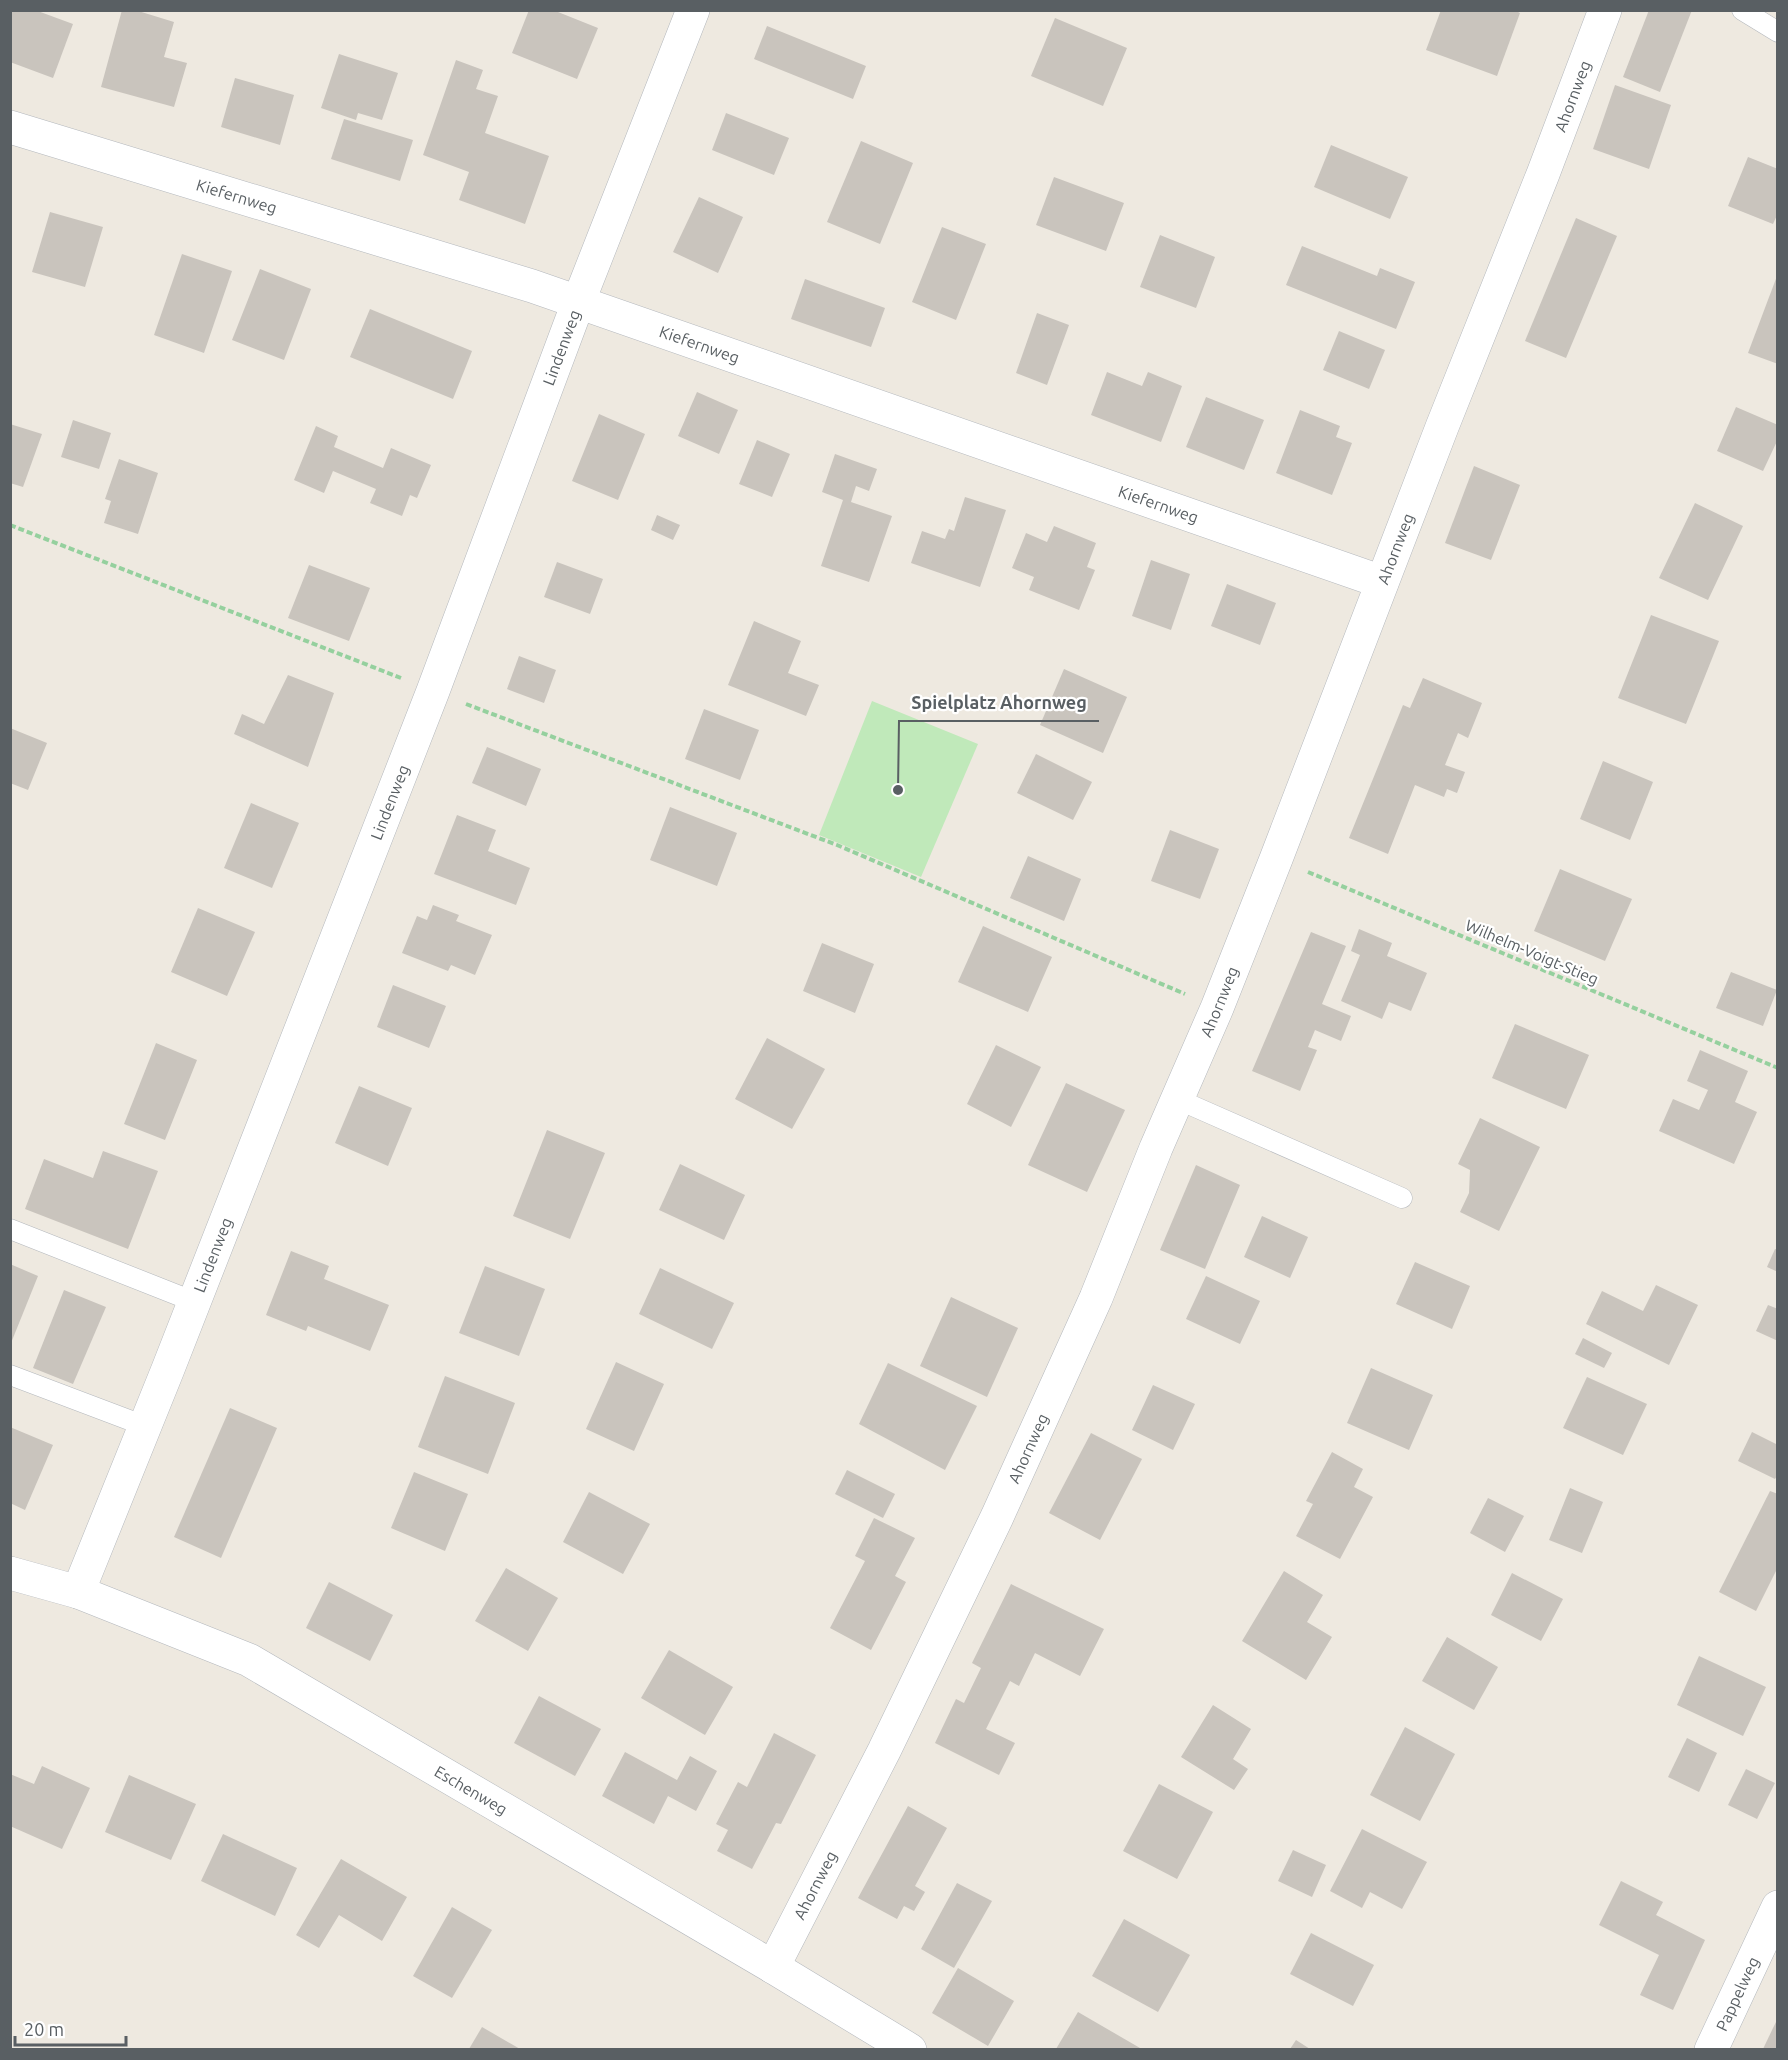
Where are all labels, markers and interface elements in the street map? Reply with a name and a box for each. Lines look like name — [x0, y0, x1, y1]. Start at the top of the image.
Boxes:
street label: Ahornweg — [1551, 58, 1594, 134]
street label: Kiefernweg — [194, 175, 279, 217]
street label: Lindenweg — [539, 307, 584, 388]
street label: Kiefernweg — [657, 322, 742, 367]
street label: Kiefernweg — [1116, 482, 1201, 526]
street label: Ahornweg — [1373, 511, 1417, 587]
callout: Spielplatz Ahornweg — [899, 685, 1099, 721]
text: Spielplatz Ahornweg — [911, 692, 1087, 712]
street label: Lindenweg — [367, 762, 412, 842]
street label: Wilhelm-Voigt-Stieg — [1463, 916, 1601, 988]
street label: Ahornweg — [1197, 964, 1242, 1040]
street label: Lindenweg — [190, 1215, 235, 1295]
street label: Ahornweg — [1004, 1411, 1052, 1486]
street label: Eschenweg — [432, 1762, 511, 1818]
street label: Ahornweg — [790, 1848, 840, 1922]
street label: Pappelweg — [1712, 1954, 1762, 2034]
scale bar — [15, 2009, 126, 2047]
text: 20 m — [24, 2019, 64, 2039]

